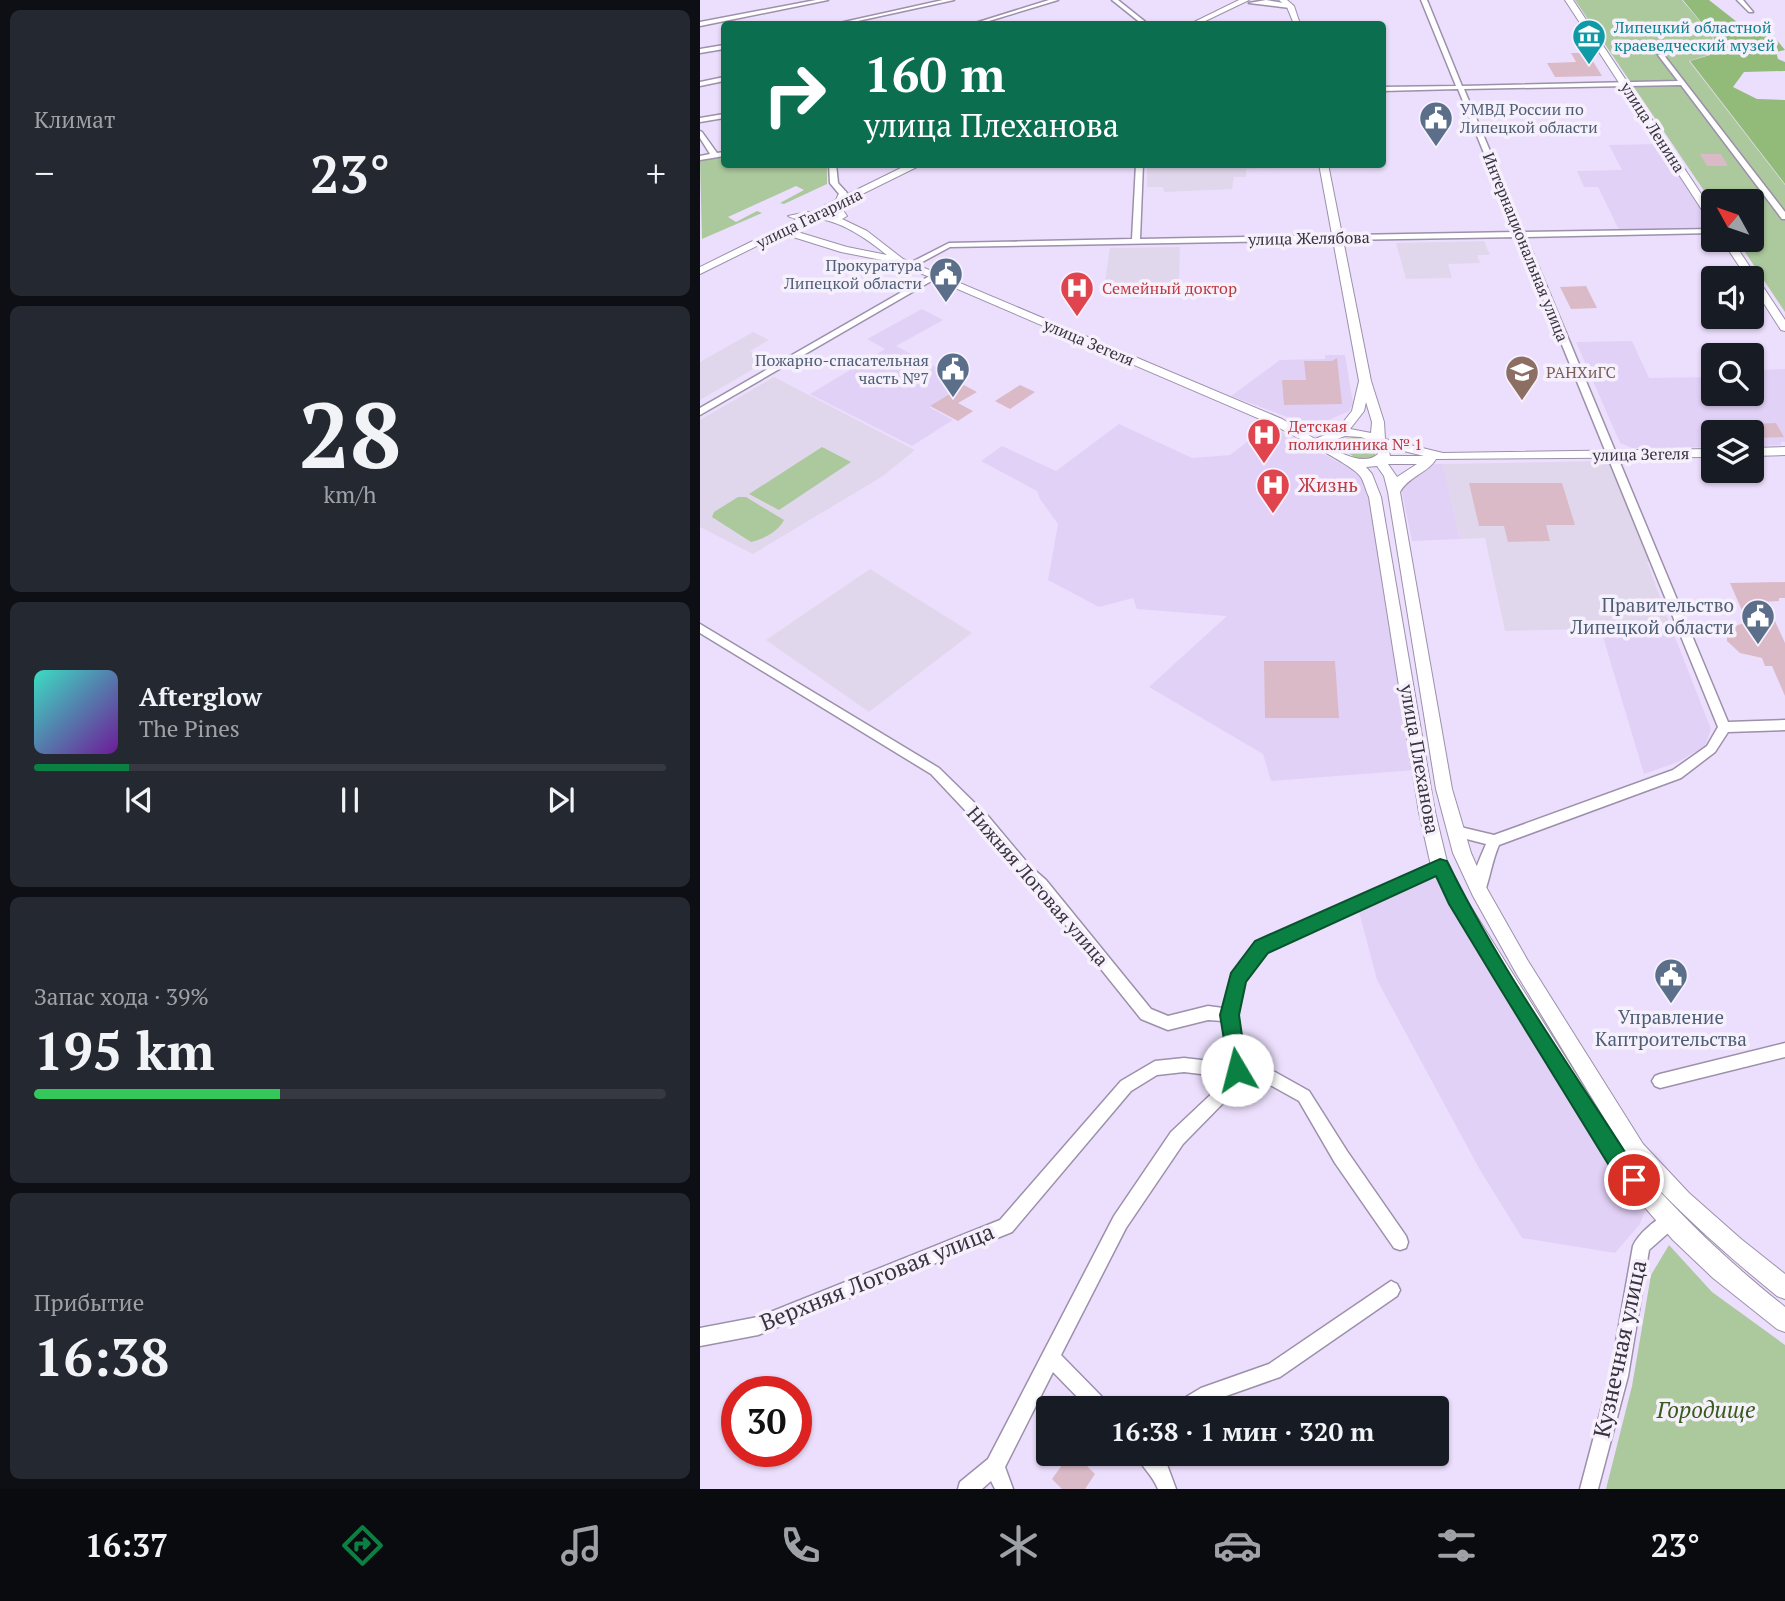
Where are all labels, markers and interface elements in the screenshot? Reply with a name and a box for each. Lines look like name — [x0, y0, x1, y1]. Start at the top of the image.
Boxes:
place label: Липецкий областной краеведческий музей — [1613, 16, 1775, 56]
museum icon: Липецкий областной краеведческий музей — [1570, 17, 1608, 66]
text: 160 m — [864, 41, 1006, 106]
icon: right — [749, 49, 840, 140]
street label: улица Ленина — [1615, 77, 1691, 177]
place label: УМВД России по Липецкой области — [1459, 98, 1598, 138]
public building icon: УМВД России по Липецкой области — [1417, 99, 1455, 148]
text: Климат — [34, 104, 115, 135]
text: улица Плеханова — [864, 104, 1119, 146]
text: 23° — [310, 139, 390, 208]
text: − — [34, 148, 54, 198]
text: + — [646, 148, 666, 198]
street label: Интернациональная улица — [1478, 149, 1574, 345]
street label: улица Гагарина — [751, 183, 866, 254]
north arrow — [1701, 189, 1764, 252]
map controls — [1701, 189, 1764, 483]
street label: улица Желябова — [1247, 226, 1370, 250]
place label: Прокуратура Липецкой области — [783, 254, 922, 294]
public building icon: Прокуратура Липецкой области — [927, 255, 965, 304]
button: sound — [1701, 266, 1764, 329]
hospital icon: Семейный доктор — [1058, 269, 1096, 318]
place label: Семейный доктор — [1102, 277, 1237, 299]
street label: улица Зегеля — [1039, 313, 1138, 371]
button: search — [1701, 343, 1764, 406]
place label: Пожарно-спасательная часть №7 — [755, 349, 929, 389]
public building icon: Пожарно-спасательная часть №7 — [934, 350, 972, 399]
school or university icon: РАНХиГС — [1503, 353, 1541, 402]
place label: РАНХиГС — [1546, 361, 1616, 383]
text: 28 — [299, 373, 401, 494]
place label: Детская поликлиника № 1 — [1288, 415, 1423, 455]
hospital icon: Детская поликлиника № 1 — [1245, 416, 1283, 465]
button: layers — [1701, 420, 1764, 483]
street label: улица Зегеля — [1591, 442, 1690, 466]
hospital icon: Жизнь — [1254, 466, 1292, 515]
place label: Жизнь — [1298, 472, 1358, 497]
text: km/h — [323, 479, 377, 510]
place label: Правительство Липецкой области — [1569, 592, 1734, 639]
public building icon: Правительство Липецкой области — [1739, 597, 1777, 646]
text: Afterglow — [139, 679, 262, 713]
street label: улица Плеханова — [1395, 681, 1446, 836]
text: The Pines — [139, 713, 240, 744]
icon: previous — [120, 781, 158, 819]
icon: pause — [331, 781, 369, 819]
icon: next — [542, 781, 580, 819]
street label: Нижняя Логовая улица — [962, 801, 1115, 971]
public building icon: Управление Каптроительства — [1652, 956, 1690, 1005]
text: Запас хода · 39% — [34, 981, 209, 1012]
place label: Управление Каптроительства — [1595, 1004, 1747, 1051]
text: 195 km — [34, 1016, 215, 1085]
position arrow — [1200, 1033, 1274, 1107]
pin — [1604, 1150, 1664, 1210]
icon: arrive — [1615, 1161, 1653, 1199]
street label: Верхняя Логовая улица — [755, 1215, 999, 1338]
street label: Кузнечная улица — [1586, 1257, 1654, 1441]
text: Прибытие — [34, 1287, 144, 1318]
text: 16:38 — [34, 1322, 169, 1391]
speed limit sign: 30 — [721, 1376, 812, 1467]
park label: Городище — [1656, 1394, 1755, 1425]
text: 16:38 · 1 мин · 320 m — [1111, 1414, 1374, 1448]
icon: directions — [338, 1521, 387, 1570]
icon: music — [557, 1521, 606, 1570]
icon: phone — [776, 1521, 825, 1570]
icon: climate — [994, 1521, 1043, 1570]
icon: car — [1213, 1521, 1262, 1570]
icon: filters — [1432, 1521, 1481, 1570]
text: 16:37 — [85, 1524, 168, 1566]
text: 23° — [1651, 1524, 1700, 1566]

